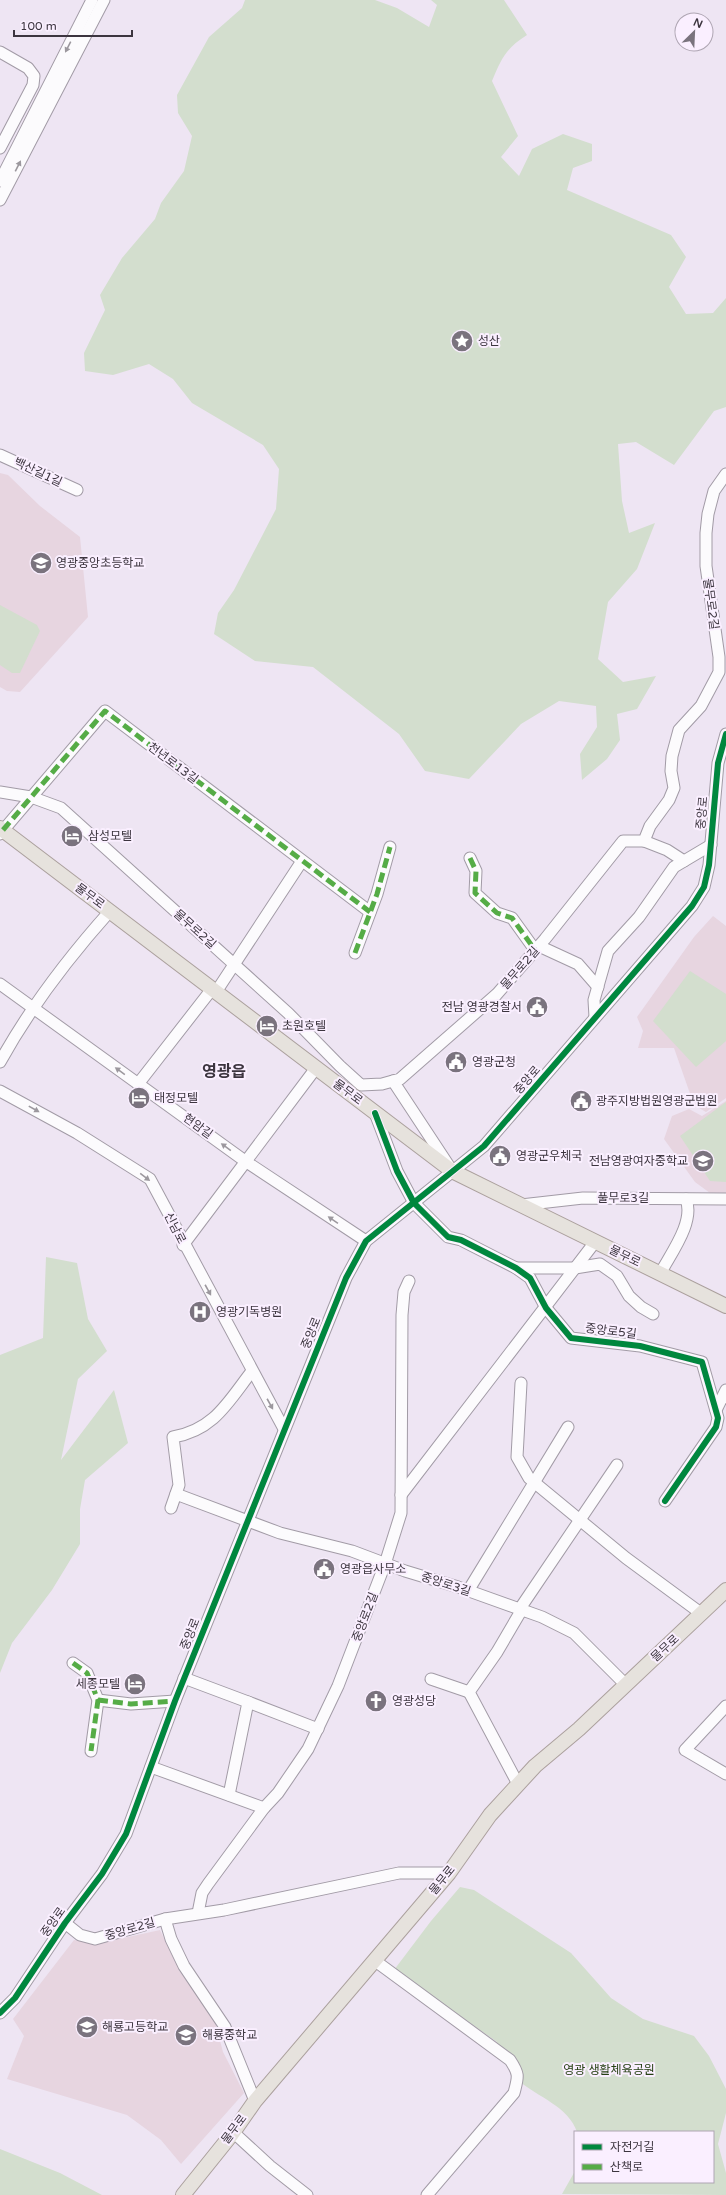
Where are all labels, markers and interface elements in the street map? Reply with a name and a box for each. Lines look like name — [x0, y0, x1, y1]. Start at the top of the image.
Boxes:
scale bar — [14, 12, 132, 38]
north arrow — [674, 12, 714, 52]
text: N — [691, 16, 705, 31]
text: 100 m — [20, 19, 57, 33]
one-way arrow — [65, 42, 71, 53]
one-way arrow — [15, 160, 21, 171]
place icon: 성산 — [449, 328, 475, 354]
place label: 성산 — [478, 334, 500, 348]
street label: 백산길1길 — [12, 455, 64, 489]
school or university icon: 영광중앙초등학교 — [28, 550, 54, 576]
place label: 영광중앙초등학교 — [56, 556, 144, 570]
street label: 물무로2길 — [700, 577, 722, 631]
street label: 천년로13길 — [145, 740, 201, 786]
street label: 중앙로 — [694, 796, 710, 830]
hotel icon: 삼성모텔 — [59, 823, 85, 849]
place label: 삼성모텔 — [88, 829, 132, 843]
street label: 물무로 — [73, 880, 107, 912]
street label: 물무로2길 — [171, 906, 219, 952]
street label: 물무로2길 — [498, 944, 542, 992]
public building icon: 전남 영광경찰서 — [524, 994, 550, 1020]
place label: 전남 영광경찰서 — [442, 1000, 522, 1014]
hotel icon: 초원호텔 — [254, 1013, 280, 1039]
place label: 초원호텔 — [282, 1019, 326, 1033]
public building icon: 영광군청 — [443, 1049, 469, 1075]
place label: 영광군청 — [472, 1055, 516, 1069]
district label: 영광읍 — [202, 1062, 246, 1082]
street label: 중앙로 — [511, 1063, 543, 1097]
one-way arrow — [115, 1067, 126, 1075]
street label: 물무로 — [331, 1076, 365, 1108]
hotel icon: 태정모텔 — [126, 1085, 152, 1111]
public building icon: 광주지방법원영광군법원 — [568, 1088, 594, 1114]
place label: 태정모텔 — [154, 1091, 198, 1105]
place label: 광주지방법원영광군법원 — [596, 1094, 717, 1108]
one-way arrow — [28, 1106, 40, 1113]
street label: 현암길 — [180, 1111, 216, 1141]
one-way arrow — [220, 1142, 231, 1151]
public building icon: 영광군우체국 — [487, 1143, 513, 1169]
school or university icon: 전남영광여자중학교 — [690, 1148, 716, 1174]
place label: 영광군우체국 — [516, 1149, 582, 1163]
place label: 전남영광여자중학교 — [589, 1154, 688, 1168]
one-way arrow — [140, 1173, 150, 1181]
street label: 풀무로3길 — [597, 1191, 649, 1205]
street label: 신남로 — [161, 1210, 189, 1246]
one-way arrow — [328, 1216, 338, 1224]
street label: 물무로 — [607, 1242, 643, 1270]
one-way arrow — [204, 1284, 211, 1296]
hospital icon: 영광기독병원 — [187, 1299, 213, 1325]
place label: 영광기독병원 — [216, 1305, 282, 1319]
street label: 중앙로 — [298, 1315, 324, 1351]
street label: 중앙로5길 — [584, 1321, 638, 1341]
one-way arrow — [267, 1398, 273, 1410]
public building icon: 영광읍사무소 — [311, 1556, 337, 1582]
place label: 영광읍사무소 — [340, 1562, 406, 1576]
street label: 중앙로3길 — [419, 1569, 473, 1599]
street label: 중앙로2길 — [349, 1590, 381, 1644]
street label: 중앙로 — [177, 1616, 203, 1652]
street label: 물무로 — [648, 1632, 682, 1664]
hotel icon: 세종모텔 — [122, 1671, 148, 1697]
place label: 세종모텔 — [76, 1677, 120, 1691]
church icon: 영광성당 — [363, 1688, 389, 1714]
place label: 영광성당 — [392, 1694, 436, 1708]
street label: 물무로 — [426, 1863, 458, 1897]
street label: 중앙로 — [38, 1904, 68, 1940]
street label: 중앙로2길 — [103, 1915, 157, 1943]
school or university icon: 해룡고등학교 — [74, 2014, 100, 2040]
place label: 해룡고등학교 — [102, 2020, 168, 2034]
school or university icon: 해룡중학교 — [173, 2022, 199, 2048]
place label: 해룡중학교 — [202, 2028, 257, 2042]
park label: 영광 생활체육공원 — [563, 2063, 655, 2077]
street label: 물무로 — [218, 2112, 250, 2146]
legend — [574, 2131, 714, 2183]
text: 자전거길 — [610, 2140, 654, 2154]
text: 산책로 — [610, 2160, 643, 2174]

